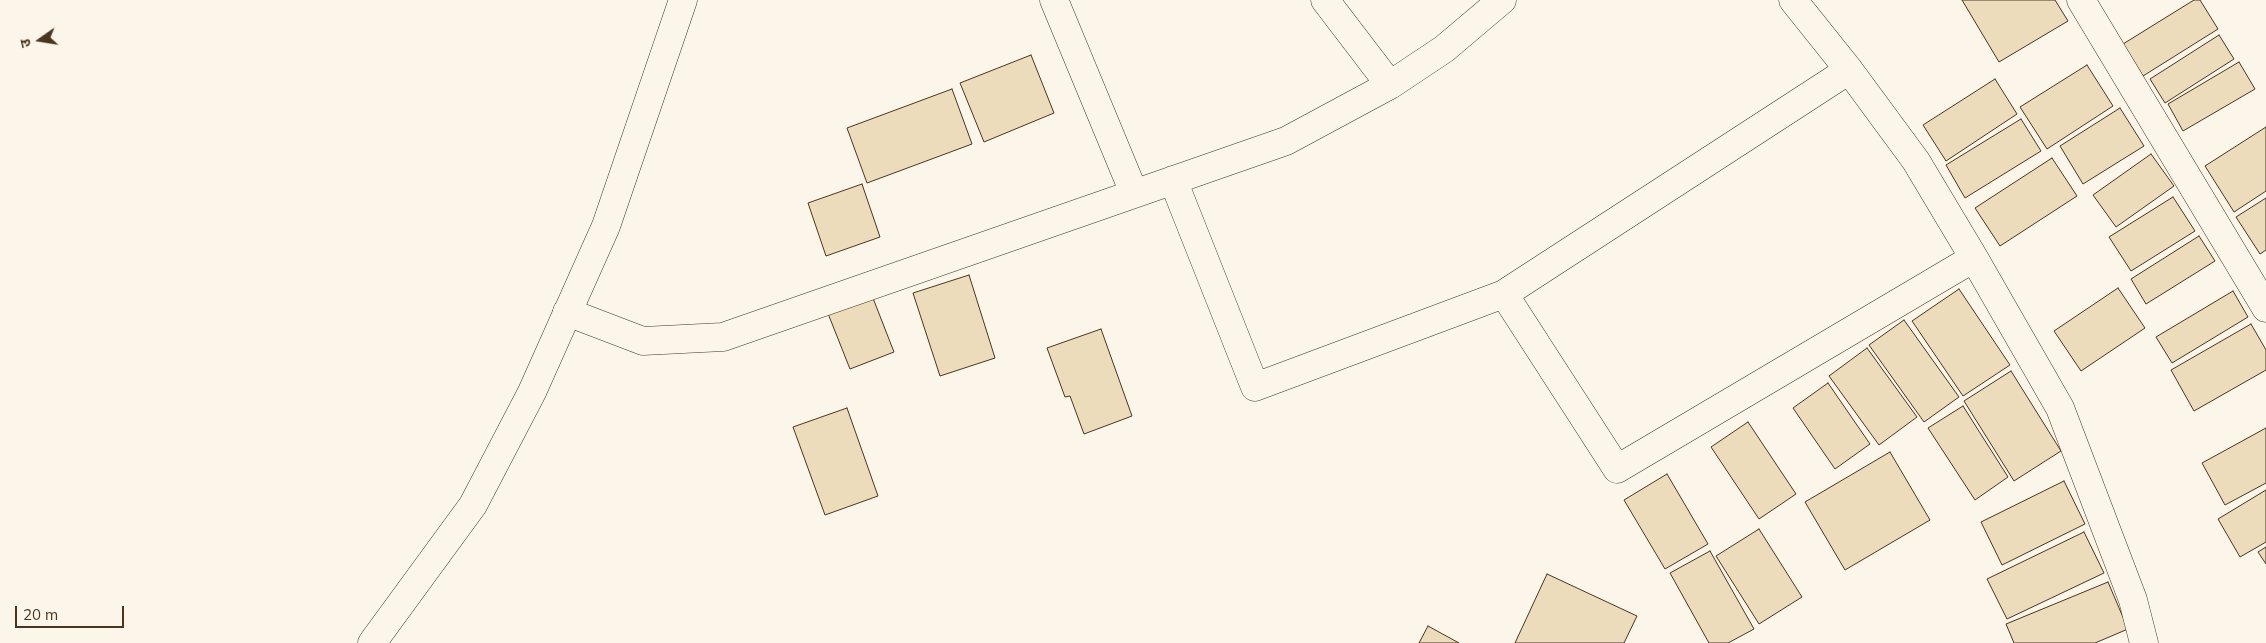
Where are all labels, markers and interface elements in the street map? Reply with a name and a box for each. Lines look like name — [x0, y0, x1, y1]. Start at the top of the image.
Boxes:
north arrow — [15, 15, 65, 65]
text: उ — [16, 37, 35, 49]
scale bar — [18, 596, 126, 628]
text: 20 m — [23, 605, 58, 624]

